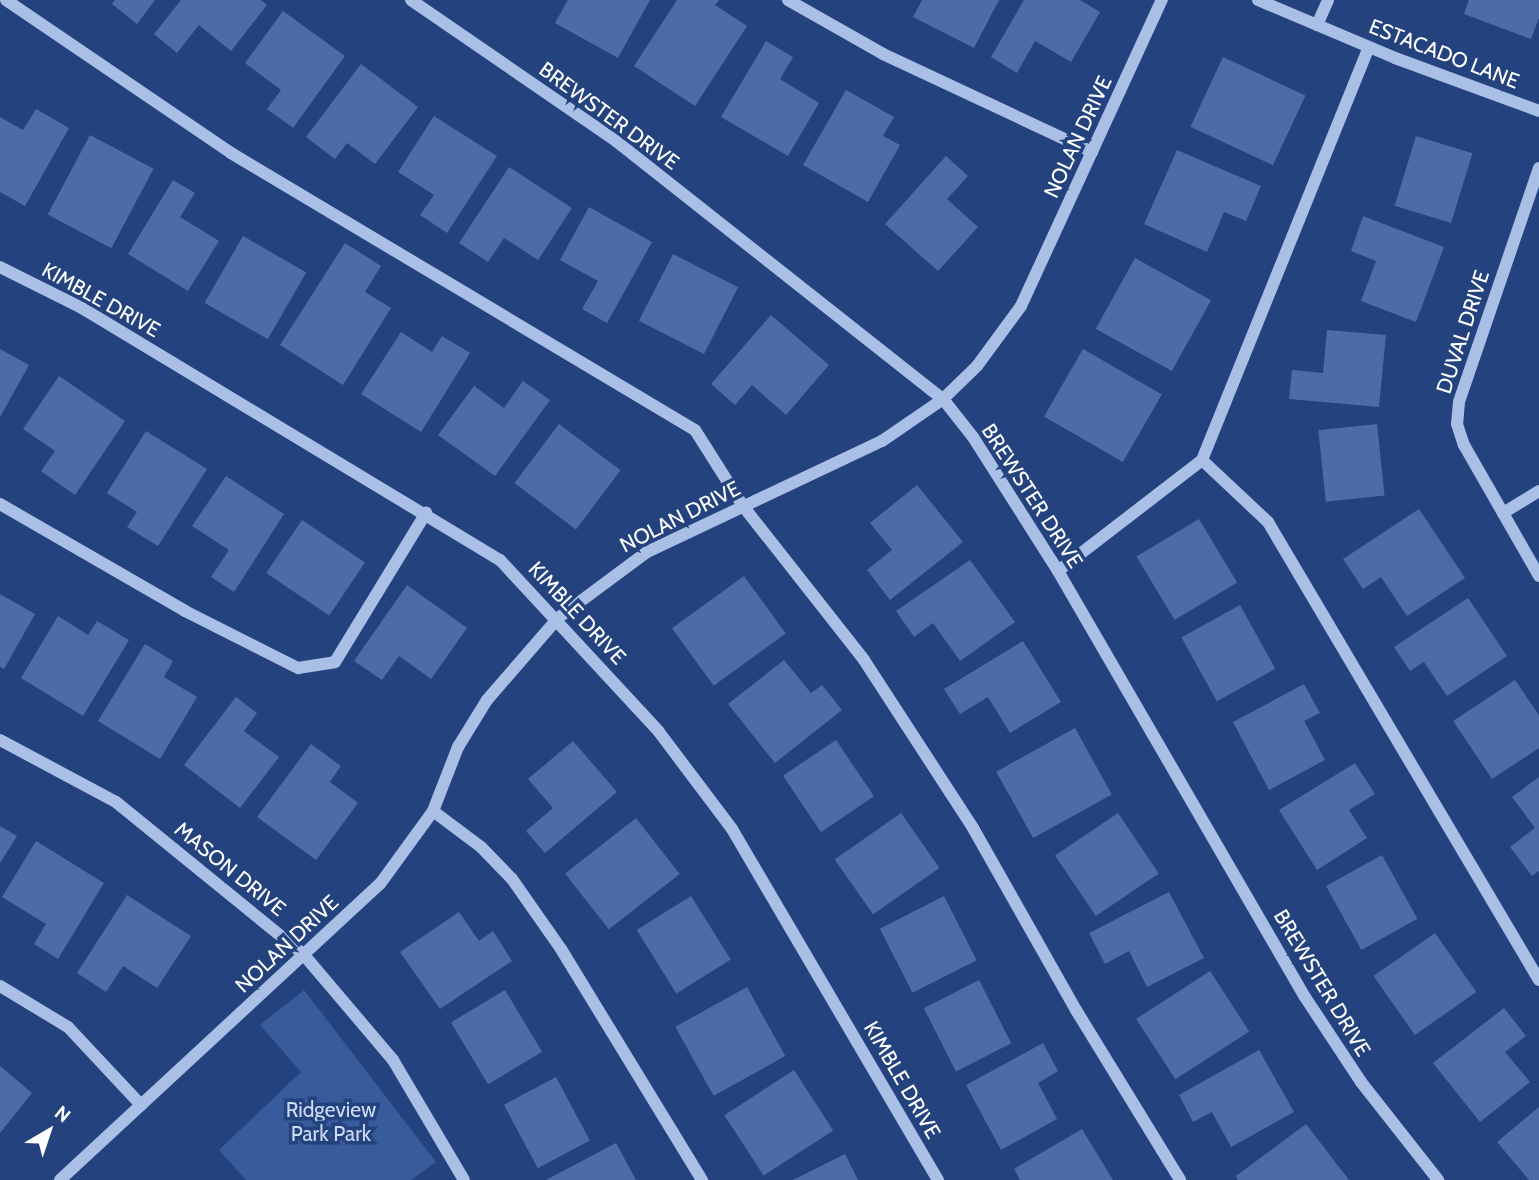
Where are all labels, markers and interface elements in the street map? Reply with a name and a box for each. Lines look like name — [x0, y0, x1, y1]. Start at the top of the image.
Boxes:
street label: ESTACADO LANE — [1365, 14, 1523, 94]
street label: BREWSTER DRIVE — [534, 57, 684, 175]
street label: NOLAN DRIVE — [1039, 72, 1117, 202]
street label: KIMBLE DRIVE — [38, 257, 164, 343]
street label: DUVAL DRIVE — [1431, 267, 1495, 397]
street label: BREWSTER DRIVE — [976, 419, 1088, 573]
street label: NOLAN DRIVE — [616, 476, 744, 558]
street label: KIMBLE DRIVE — [523, 556, 631, 670]
street label: MASON DRIVE — [169, 817, 291, 921]
street label: NOLAN DRIVE — [230, 890, 344, 998]
street label: BREWSTER DRIVE — [1268, 905, 1376, 1061]
street label: KIMBLE DRIVE — [858, 1017, 946, 1143]
north arrow — [14, 1096, 84, 1166]
park label: Ridgeview Park Park — [286, 1097, 376, 1147]
text: N — [50, 1101, 75, 1127]

